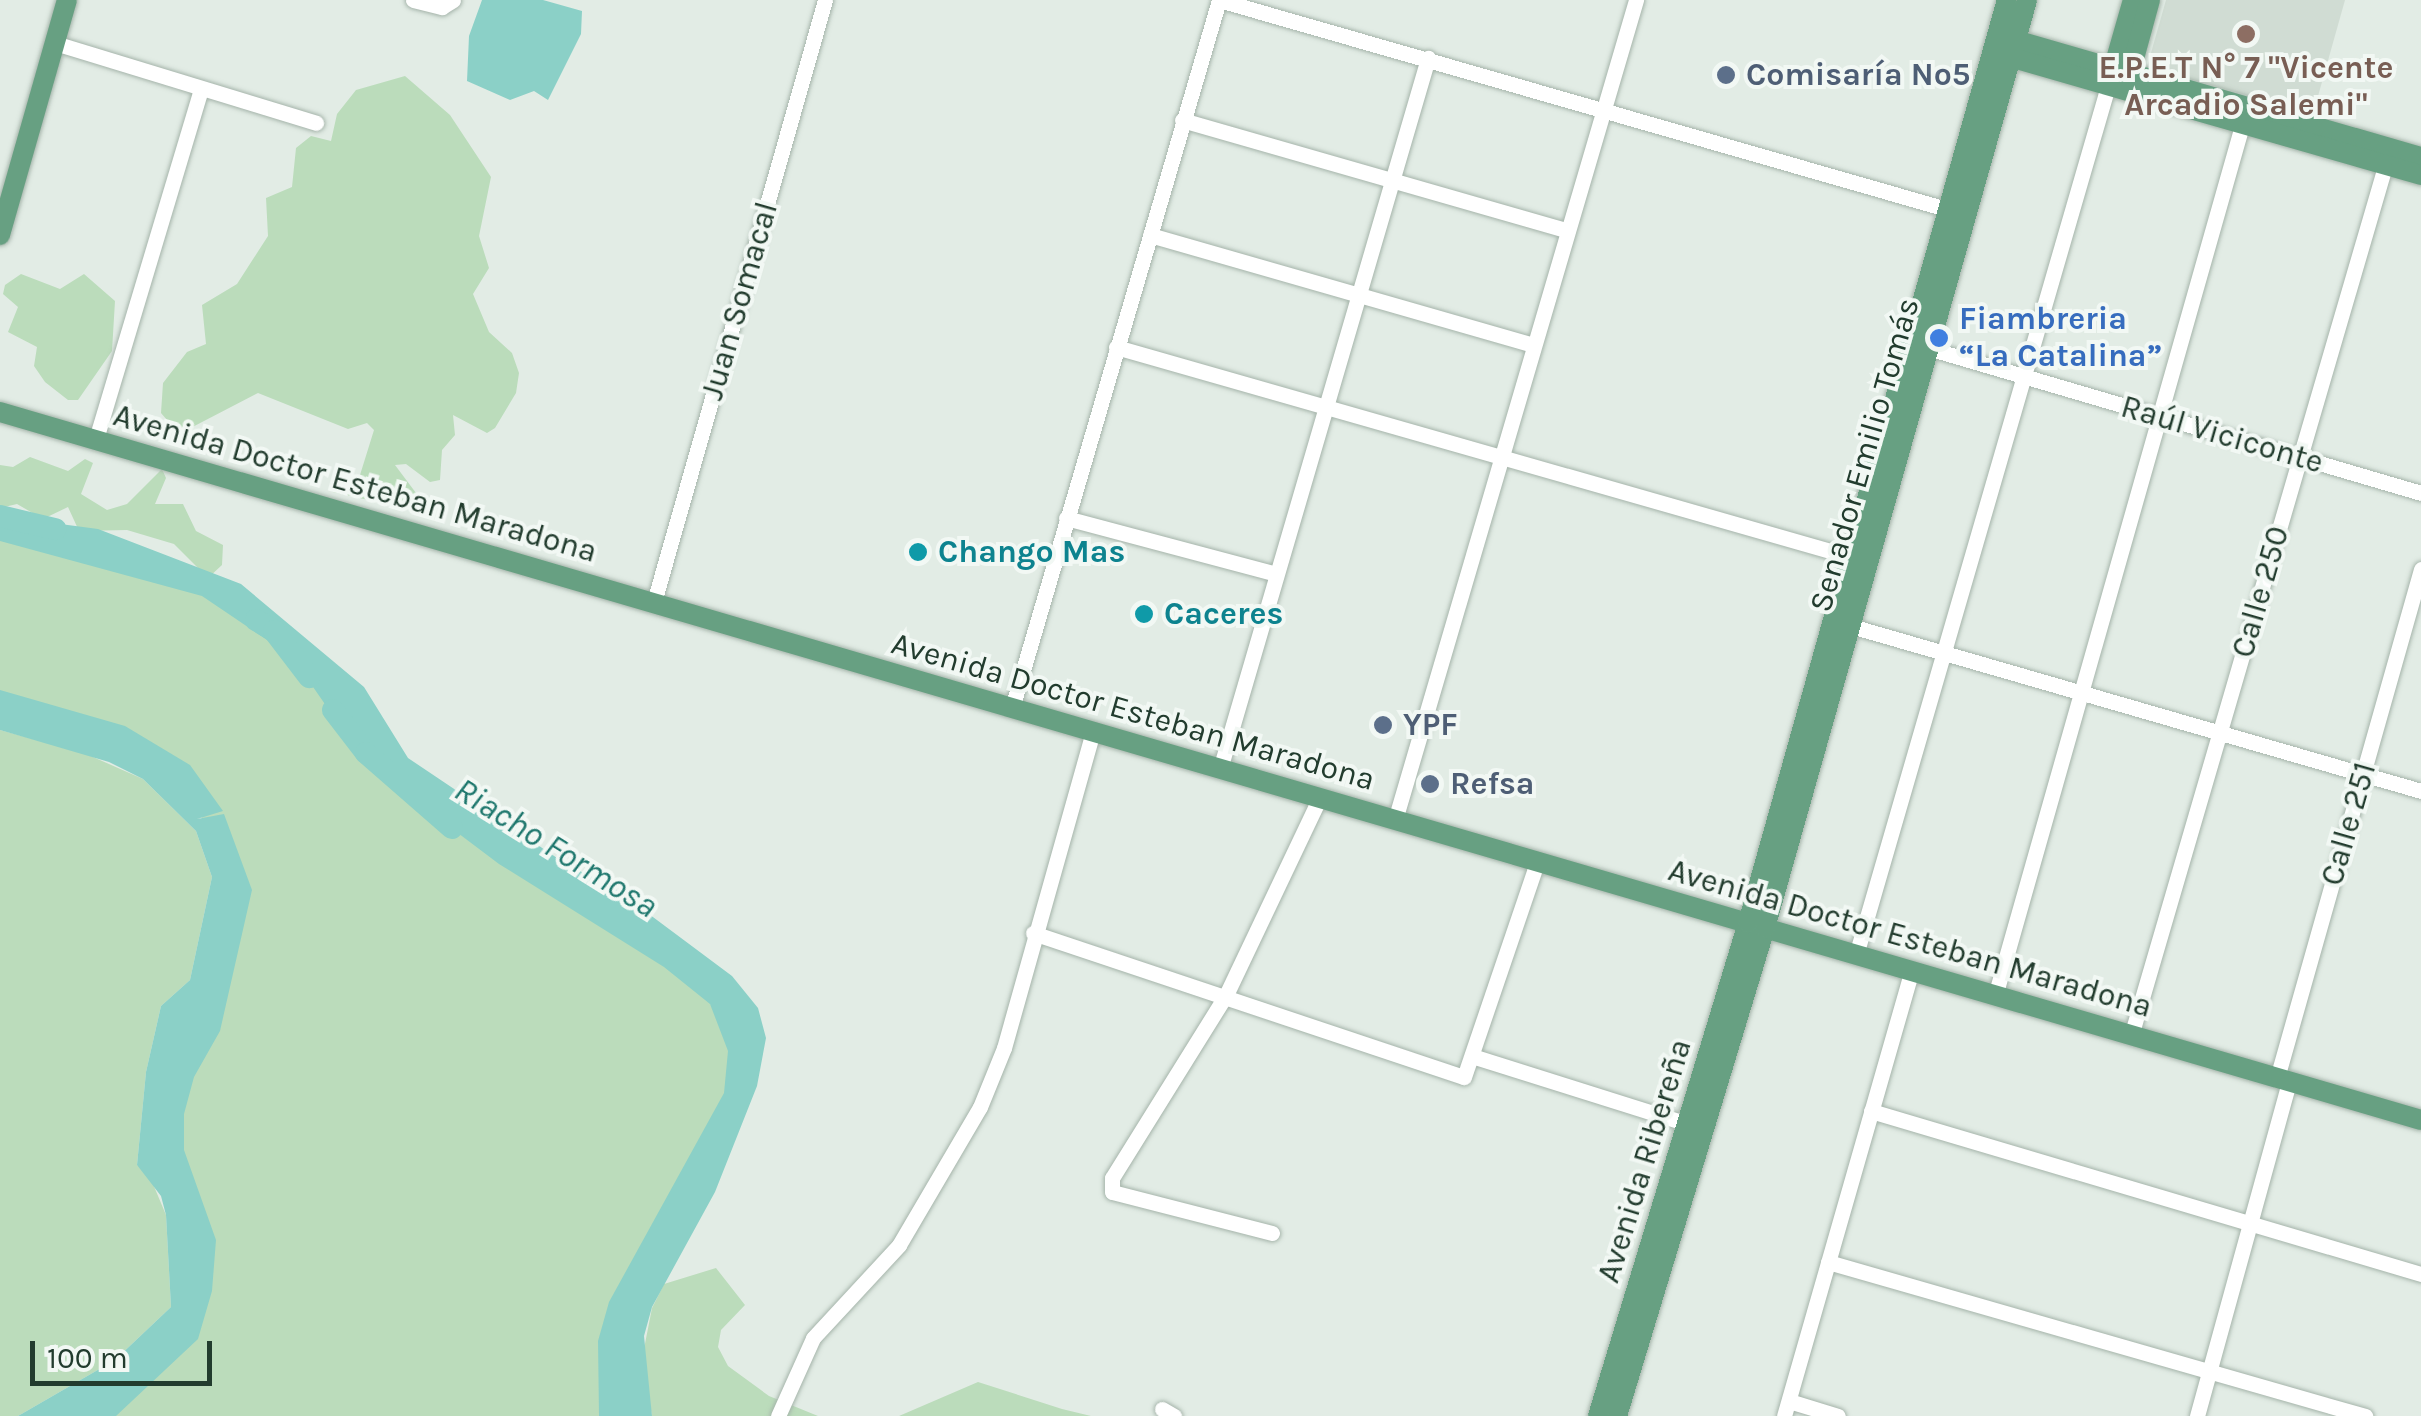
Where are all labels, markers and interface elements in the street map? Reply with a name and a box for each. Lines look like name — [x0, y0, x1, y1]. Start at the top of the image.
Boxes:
marker: E.P.E.T N° 7 "Vicente Arcadio Salemi" — [2235, 23, 2257, 45]
place label: E.P.E.T N° 7 "Vicente Arcadio Salemi" — [2099, 50, 2393, 125]
place label: Comisaría Nº5 — [1746, 56, 1970, 94]
marker: Comisaría Nº5 — [1715, 64, 1737, 86]
street label: Juan Somacal — [693, 198, 787, 404]
street label: Senador Emilio Tomás — [1802, 294, 1928, 616]
place label: Fiambreria “La Catalina” — [1959, 301, 2162, 376]
marker: Fiambreria “La Catalina” — [1928, 327, 1950, 349]
street label: Raúl Viciconte — [2116, 388, 2328, 482]
street label: Avenida Doctor Esteban Maradona — [109, 396, 601, 572]
street label: Calle 250 — [2224, 522, 2298, 662]
place label: Chango Mas — [938, 533, 1125, 571]
marker: Chango Mas — [907, 541, 929, 563]
place label: Caceres — [1164, 595, 1283, 633]
marker: Caceres — [1133, 603, 1155, 625]
street label: Avenida Doctor Esteban Maradona — [887, 624, 1379, 800]
place label: YPF — [1403, 706, 1458, 744]
marker: YPF — [1372, 714, 1394, 736]
street label: Calle 251 — [2313, 758, 2385, 890]
place label: Refsa — [1450, 765, 1535, 803]
water label: Riacho Formosa — [447, 769, 665, 927]
marker: Refsa — [1419, 773, 1441, 795]
street label: Avenida Doctor Esteban Maradona — [1664, 851, 2156, 1027]
street label: Avenida Ribereña — [1590, 1035, 1700, 1287]
scale bar — [35, 1321, 218, 1383]
text: 100 m — [47, 1340, 128, 1376]

